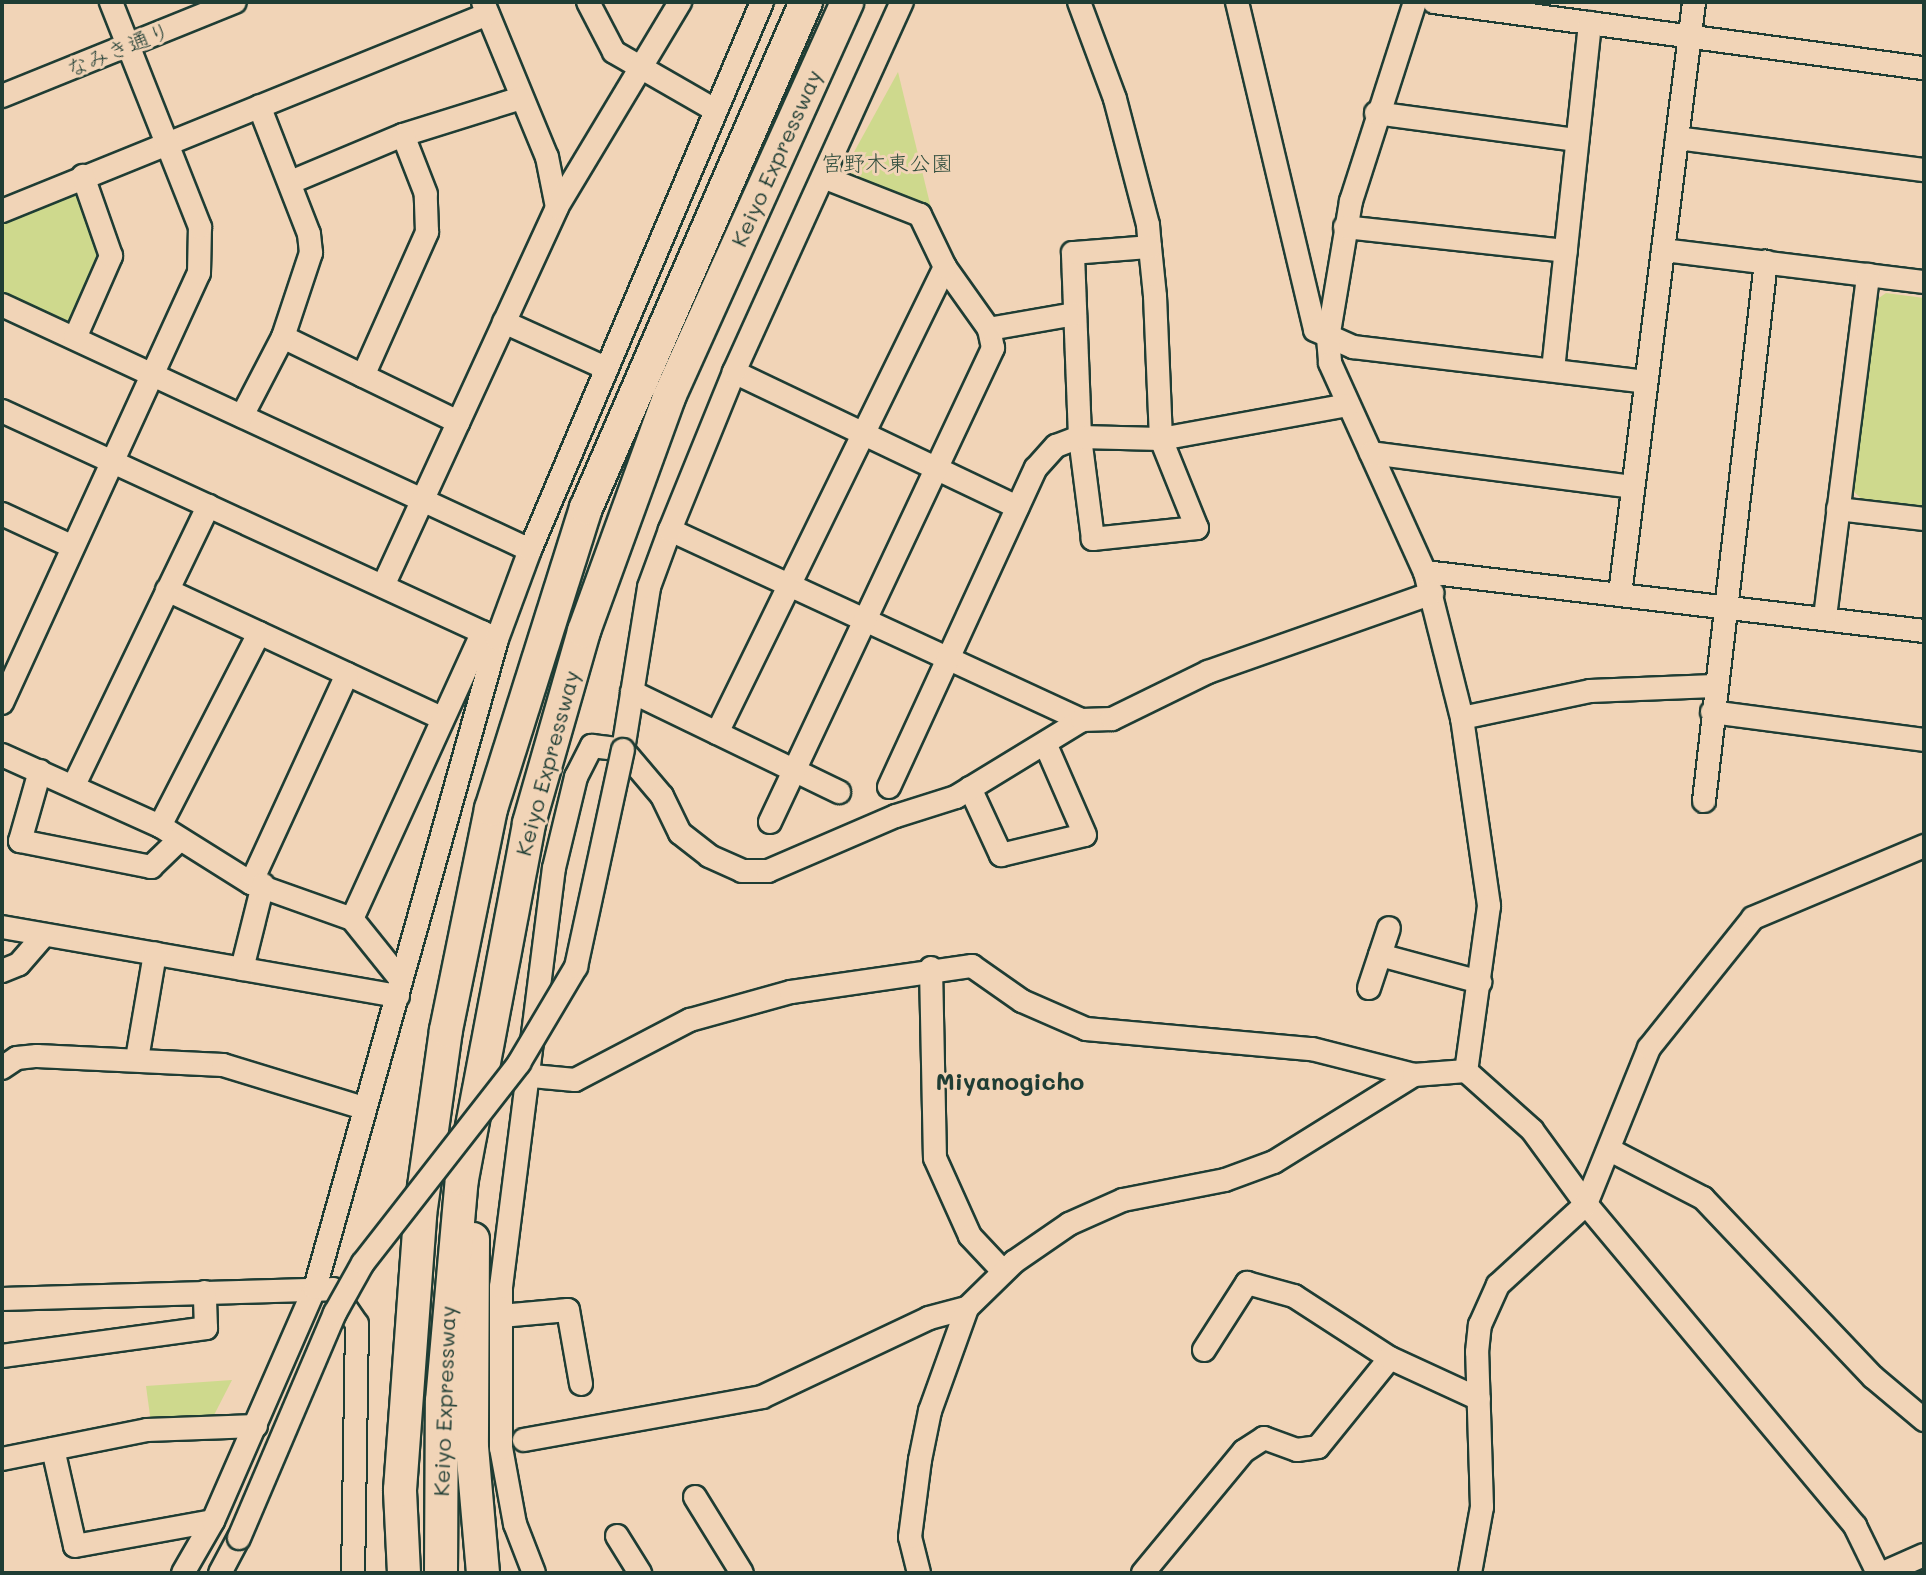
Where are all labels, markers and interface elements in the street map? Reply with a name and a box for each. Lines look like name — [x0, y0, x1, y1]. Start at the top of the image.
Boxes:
street label: なみき通り — [62, 16, 174, 82]
street label: Keiyo Expressway — [725, 65, 827, 251]
park label: 宮野木東公園 — [821, 150, 953, 176]
street label: Keiyo Expressway — [510, 667, 584, 859]
district label: Miyanogicho — [936, 1067, 1084, 1095]
street label: Keiyo Expressway — [427, 1305, 461, 1497]

